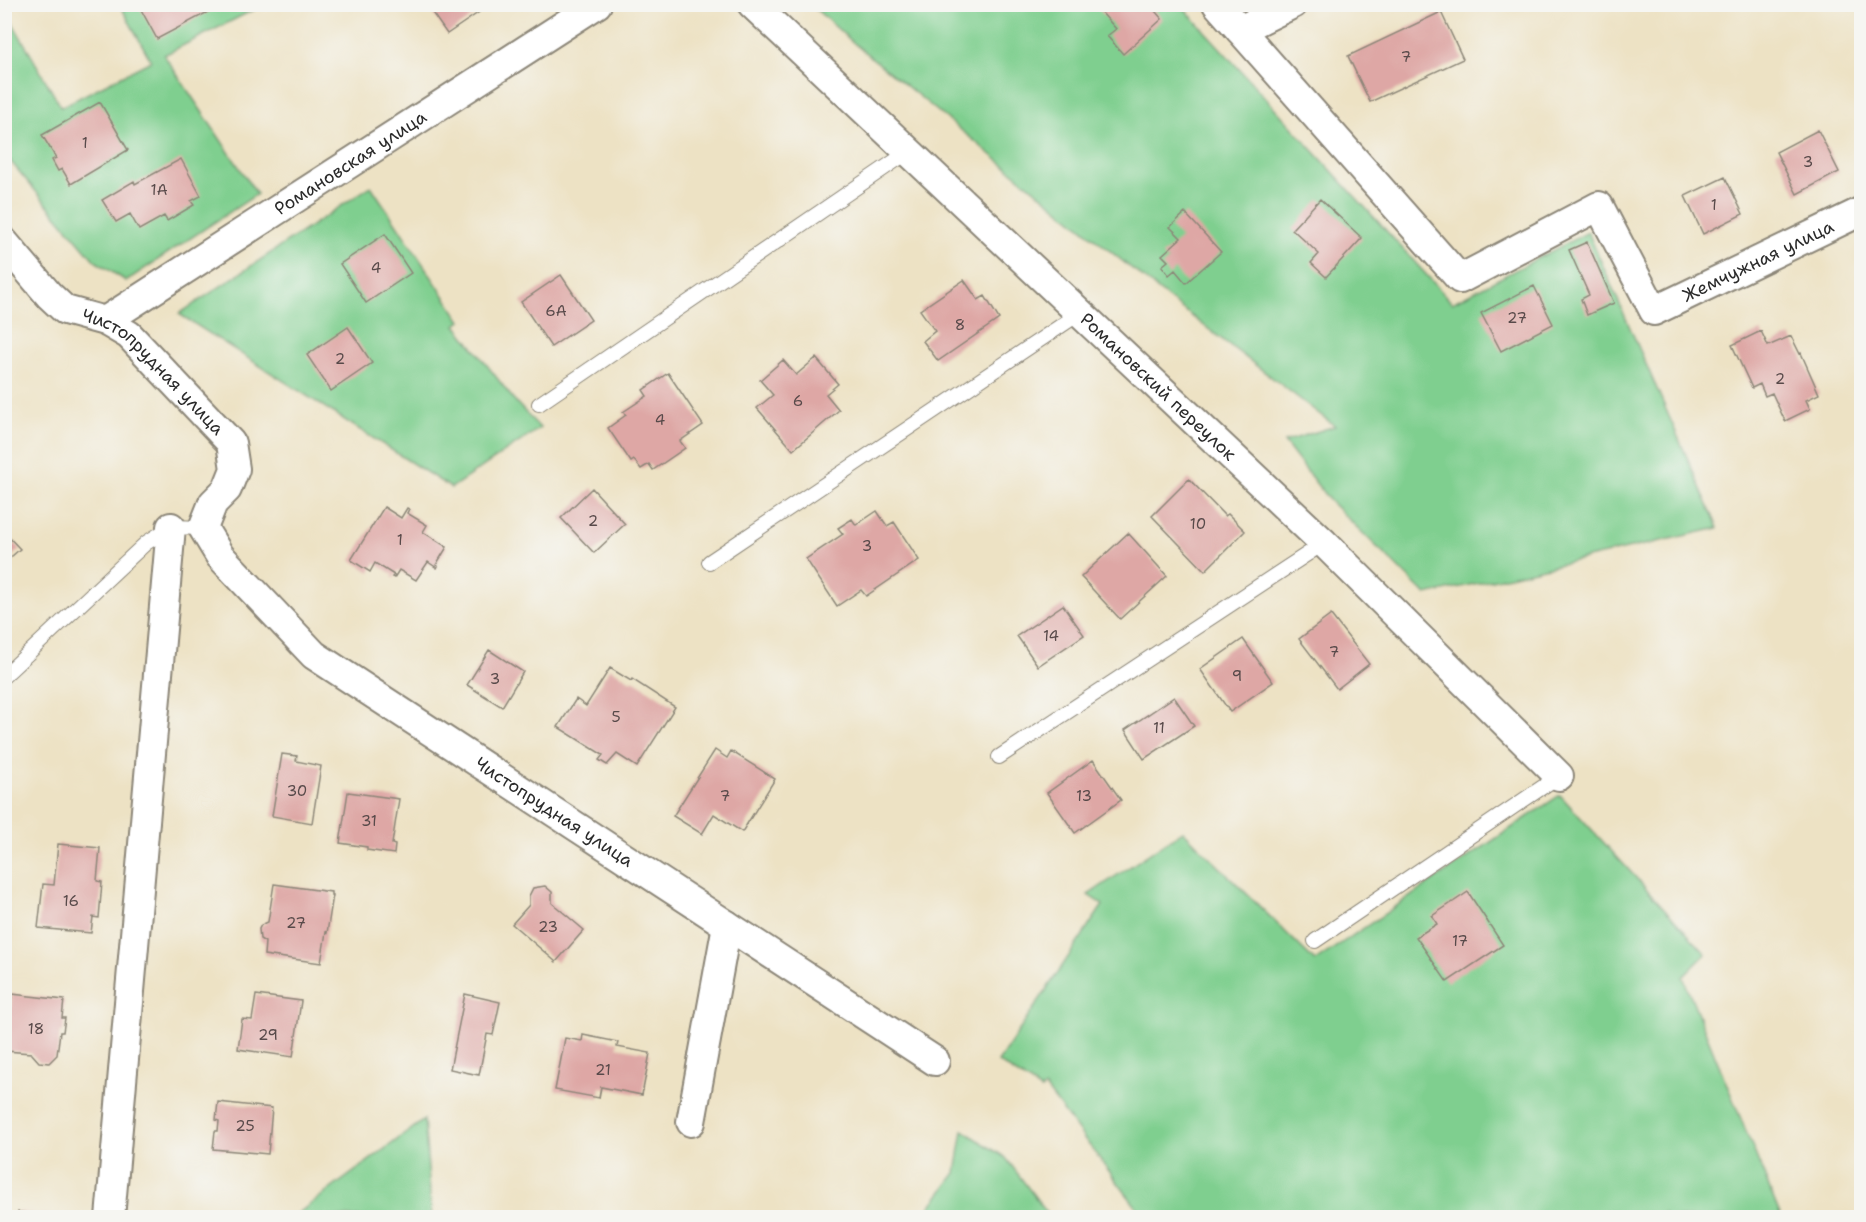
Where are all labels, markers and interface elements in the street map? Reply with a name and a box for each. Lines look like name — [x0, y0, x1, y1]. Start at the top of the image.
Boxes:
house number: 7 — [1401, 47, 1411, 67]
street label: Романовская улица — [270, 105, 431, 221]
house number: 1 — [82, 133, 88, 153]
house number: 3 — [1803, 152, 1813, 172]
house number: 1А — [150, 180, 168, 200]
house number: 1 — [1711, 195, 1717, 215]
street label: Жемчужная улица — [1678, 214, 1838, 308]
house number: 4 — [371, 258, 381, 278]
house number: 6А — [545, 301, 567, 321]
street label: Чистопрудная улица — [79, 303, 229, 440]
street label: Романовский переулок — [1075, 307, 1242, 466]
house number: 27 — [1507, 308, 1527, 328]
house number: 8 — [955, 315, 965, 335]
house number: 2 — [335, 349, 345, 369]
house number: 2 — [1775, 369, 1785, 389]
house number: 6 — [793, 391, 803, 411]
house number: 4 — [655, 410, 665, 430]
house number: 2 — [588, 511, 598, 531]
house number: 10 — [1190, 514, 1206, 534]
house number: 1 — [397, 530, 403, 550]
house number: 3 — [862, 536, 872, 556]
house number: 14 — [1043, 626, 1059, 646]
house number: 7 — [1329, 642, 1339, 662]
house number: 9 — [1232, 666, 1242, 686]
house number: 3 — [490, 669, 500, 689]
house number: 5 — [611, 707, 621, 727]
house number: 11 — [1153, 718, 1165, 738]
street label: Чистопрудная улица — [470, 751, 638, 873]
house number: 30 — [287, 781, 307, 801]
house number: 7 — [720, 786, 730, 806]
house number: 13 — [1076, 786, 1092, 806]
house number: 31 — [361, 811, 377, 831]
house number: 16 — [63, 891, 79, 911]
house number: 27 — [286, 913, 306, 933]
house number: 23 — [538, 917, 558, 937]
house number: 17 — [1452, 931, 1468, 951]
house number: 18 — [28, 1019, 44, 1039]
house number: 29 — [258, 1025, 278, 1045]
house number: 21 — [595, 1060, 611, 1080]
house number: 25 — [235, 1116, 255, 1136]

